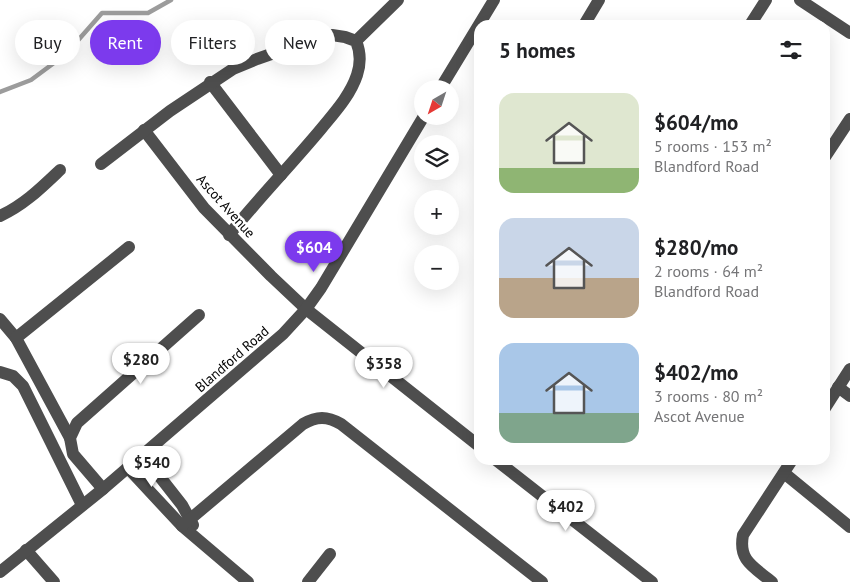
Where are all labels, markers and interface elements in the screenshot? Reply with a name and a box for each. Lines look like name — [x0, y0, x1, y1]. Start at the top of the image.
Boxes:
chip: Buy — [15, 20, 80, 65]
chip: Rent — [90, 20, 161, 65]
chip: Filters — [171, 20, 255, 65]
chip: New — [265, 20, 335, 65]
icon: filters — [777, 36, 805, 64]
text: 5 homes — [499, 37, 575, 64]
north arrow — [414, 80, 459, 125]
map controls — [414, 80, 459, 290]
text: $604/mo — [654, 109, 738, 136]
icon: home — [539, 113, 599, 173]
button: layers — [414, 135, 459, 180]
text: 5 rooms · 153 m² — [654, 136, 772, 156]
text: Blandford Road — [654, 156, 759, 176]
street label: Ascot Avenue — [193, 170, 259, 242]
button: + — [414, 190, 459, 235]
pin: $604 — [284, 230, 344, 273]
text: $280/mo — [654, 234, 738, 261]
text: $604 — [296, 237, 332, 257]
icon: home — [539, 238, 599, 298]
button: − — [414, 245, 459, 290]
text: 2 rooms · 64 m² — [654, 261, 763, 281]
text: Blandford Road — [654, 281, 759, 301]
street label: Blandford Road — [191, 322, 273, 396]
pin: $280 — [111, 342, 171, 385]
pin: $358 — [354, 346, 414, 389]
text: $280 — [123, 349, 159, 369]
text: $358 — [366, 353, 402, 373]
text: $402/mo — [654, 359, 738, 386]
icon: home — [539, 363, 599, 423]
text: 3 rooms · 80 m² — [654, 386, 763, 406]
text: Ascot Avenue — [654, 406, 745, 426]
pin: $540 — [122, 446, 182, 488]
text: $540 — [134, 452, 170, 472]
pin: $402 — [536, 490, 596, 532]
text: $402 — [548, 496, 584, 516]

